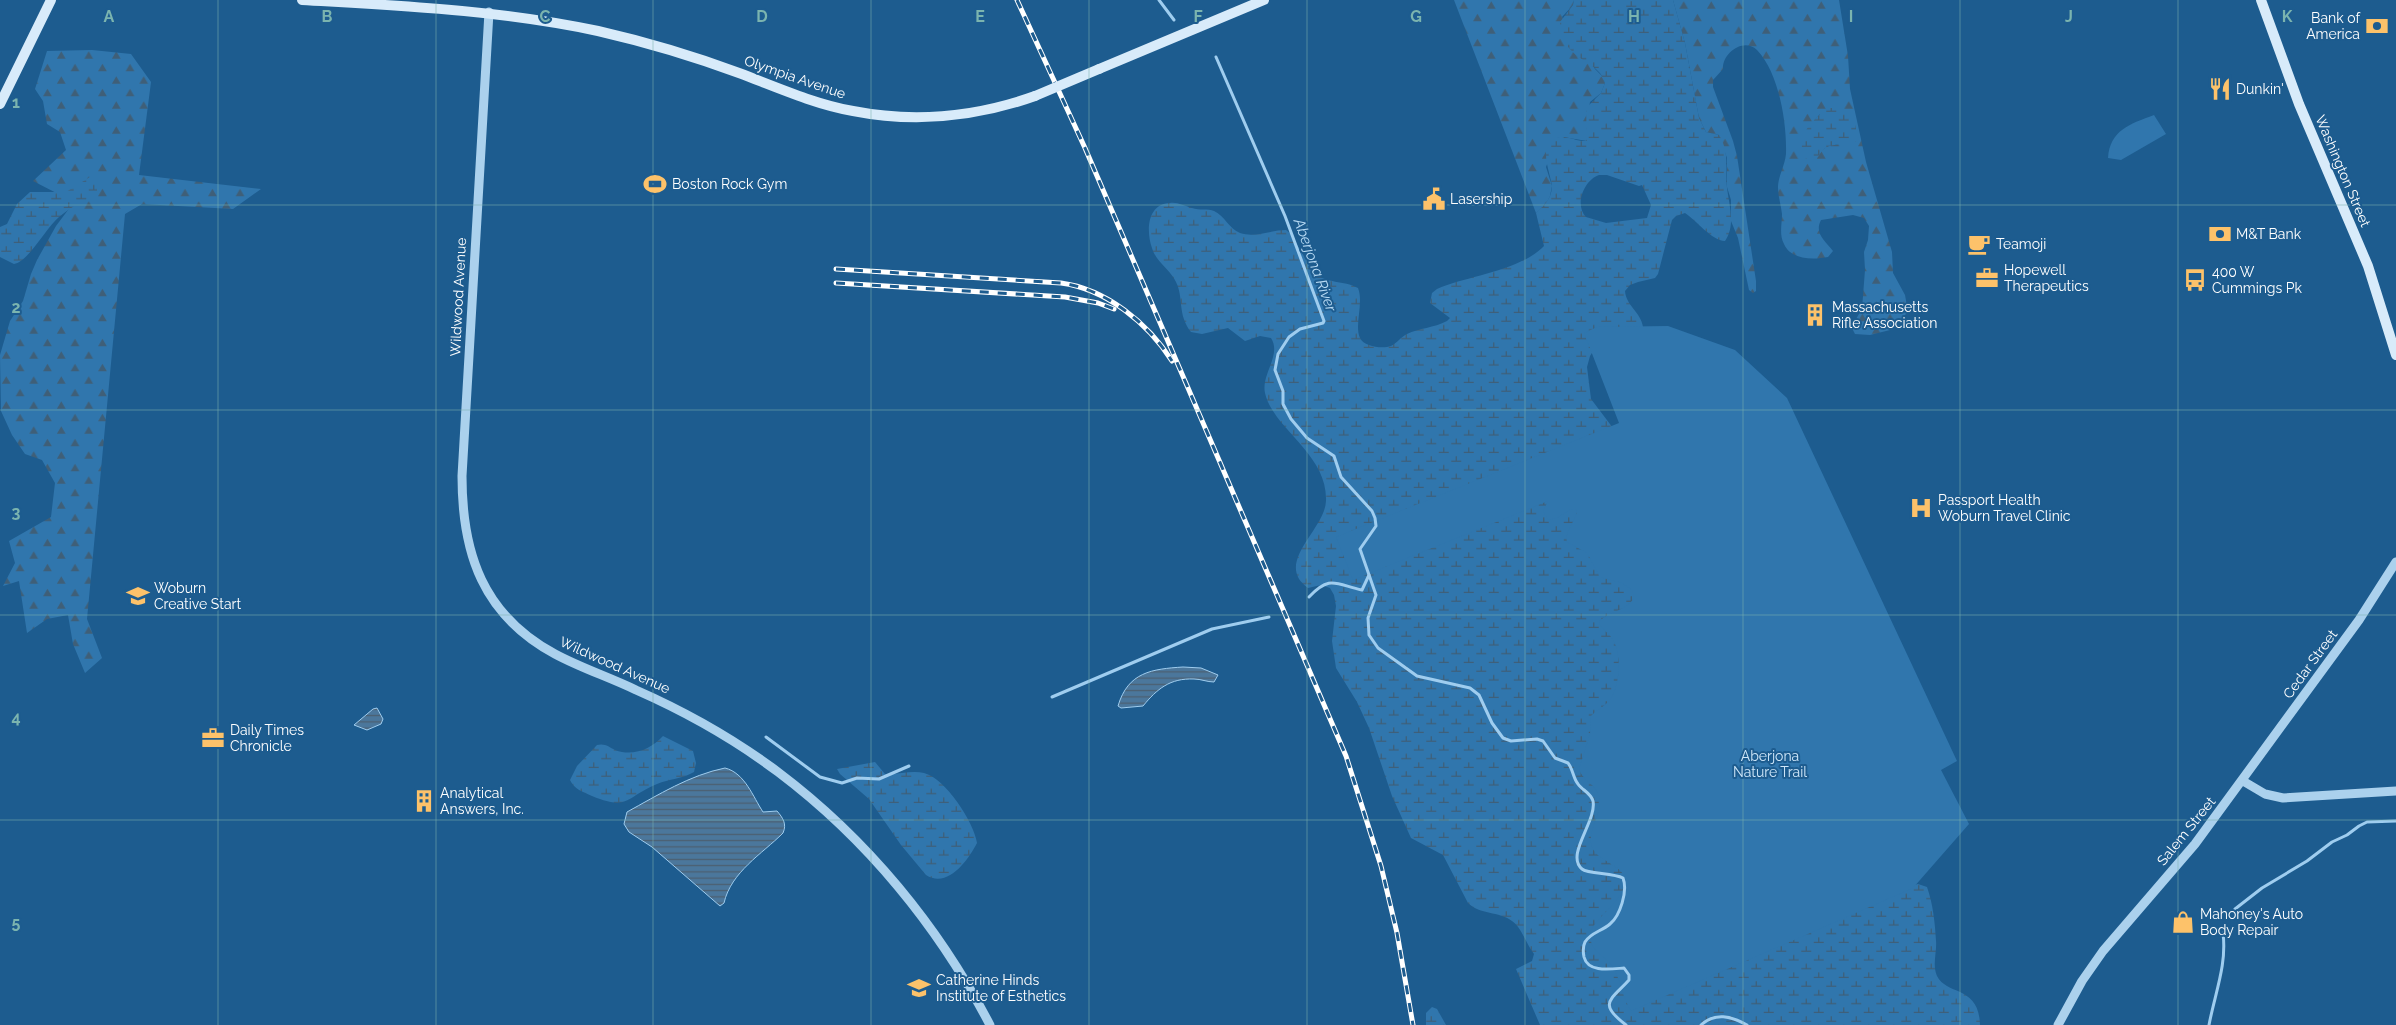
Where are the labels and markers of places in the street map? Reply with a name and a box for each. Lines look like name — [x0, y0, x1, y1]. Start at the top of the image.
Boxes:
place label: Bank of America — [2306, 10, 2361, 42]
bank icon: Bank of America — [2364, 13, 2390, 39]
restaurant icon: Dunkin' — [2207, 76, 2233, 102]
place label: Dunkin' — [2236, 81, 2284, 97]
sports icon: Boston Rock Gym — [642, 171, 668, 197]
place label: Boston Rock Gym — [672, 176, 787, 192]
public building icon: Lasership — [1421, 186, 1447, 212]
place label: Lasership — [1450, 191, 1513, 207]
bank icon: M&T Bank — [2207, 221, 2233, 247]
place label: M&T Bank — [2236, 226, 2302, 242]
cafe icon: Teamoji — [1966, 231, 1992, 257]
place label: Teamoji — [1996, 236, 2046, 252]
place label: Hopewell Therapeutics — [2004, 262, 2089, 294]
place label: 400 W Cummings Pk — [2212, 264, 2303, 296]
office icon: Hopewell Therapeutics — [1974, 265, 2000, 291]
bus stop icon: 400 W Cummings Pk — [2182, 267, 2208, 293]
place label: Massachusetts Rifle Association — [1832, 299, 1937, 331]
building icon: Massachusetts Rifle Association — [1802, 302, 1828, 328]
place label: Passport Health Woburn Travel Clinic — [1938, 492, 2071, 524]
hospital icon: Passport Health Woburn Travel Clinic — [1908, 495, 1934, 521]
place label: Woburn Creative Start — [154, 580, 241, 612]
school or university icon: Woburn Creative Start — [125, 583, 151, 609]
place label: Daily Times Chronicle — [230, 722, 304, 754]
office icon: Daily Times Chronicle — [200, 725, 226, 751]
place label: Analytical Answers, Inc. — [440, 785, 524, 817]
building icon: Analytical Answers, Inc. — [411, 788, 437, 814]
place label: Mahoney's Auto Body Repair — [2200, 906, 2303, 938]
shop icon: Mahoney's Auto Body Repair — [2170, 909, 2196, 935]
place label: Catherine Hinds Institute of Esthetics — [936, 972, 1066, 1004]
school or university icon: Catherine Hinds Institute of Esthetics — [906, 975, 932, 1001]

